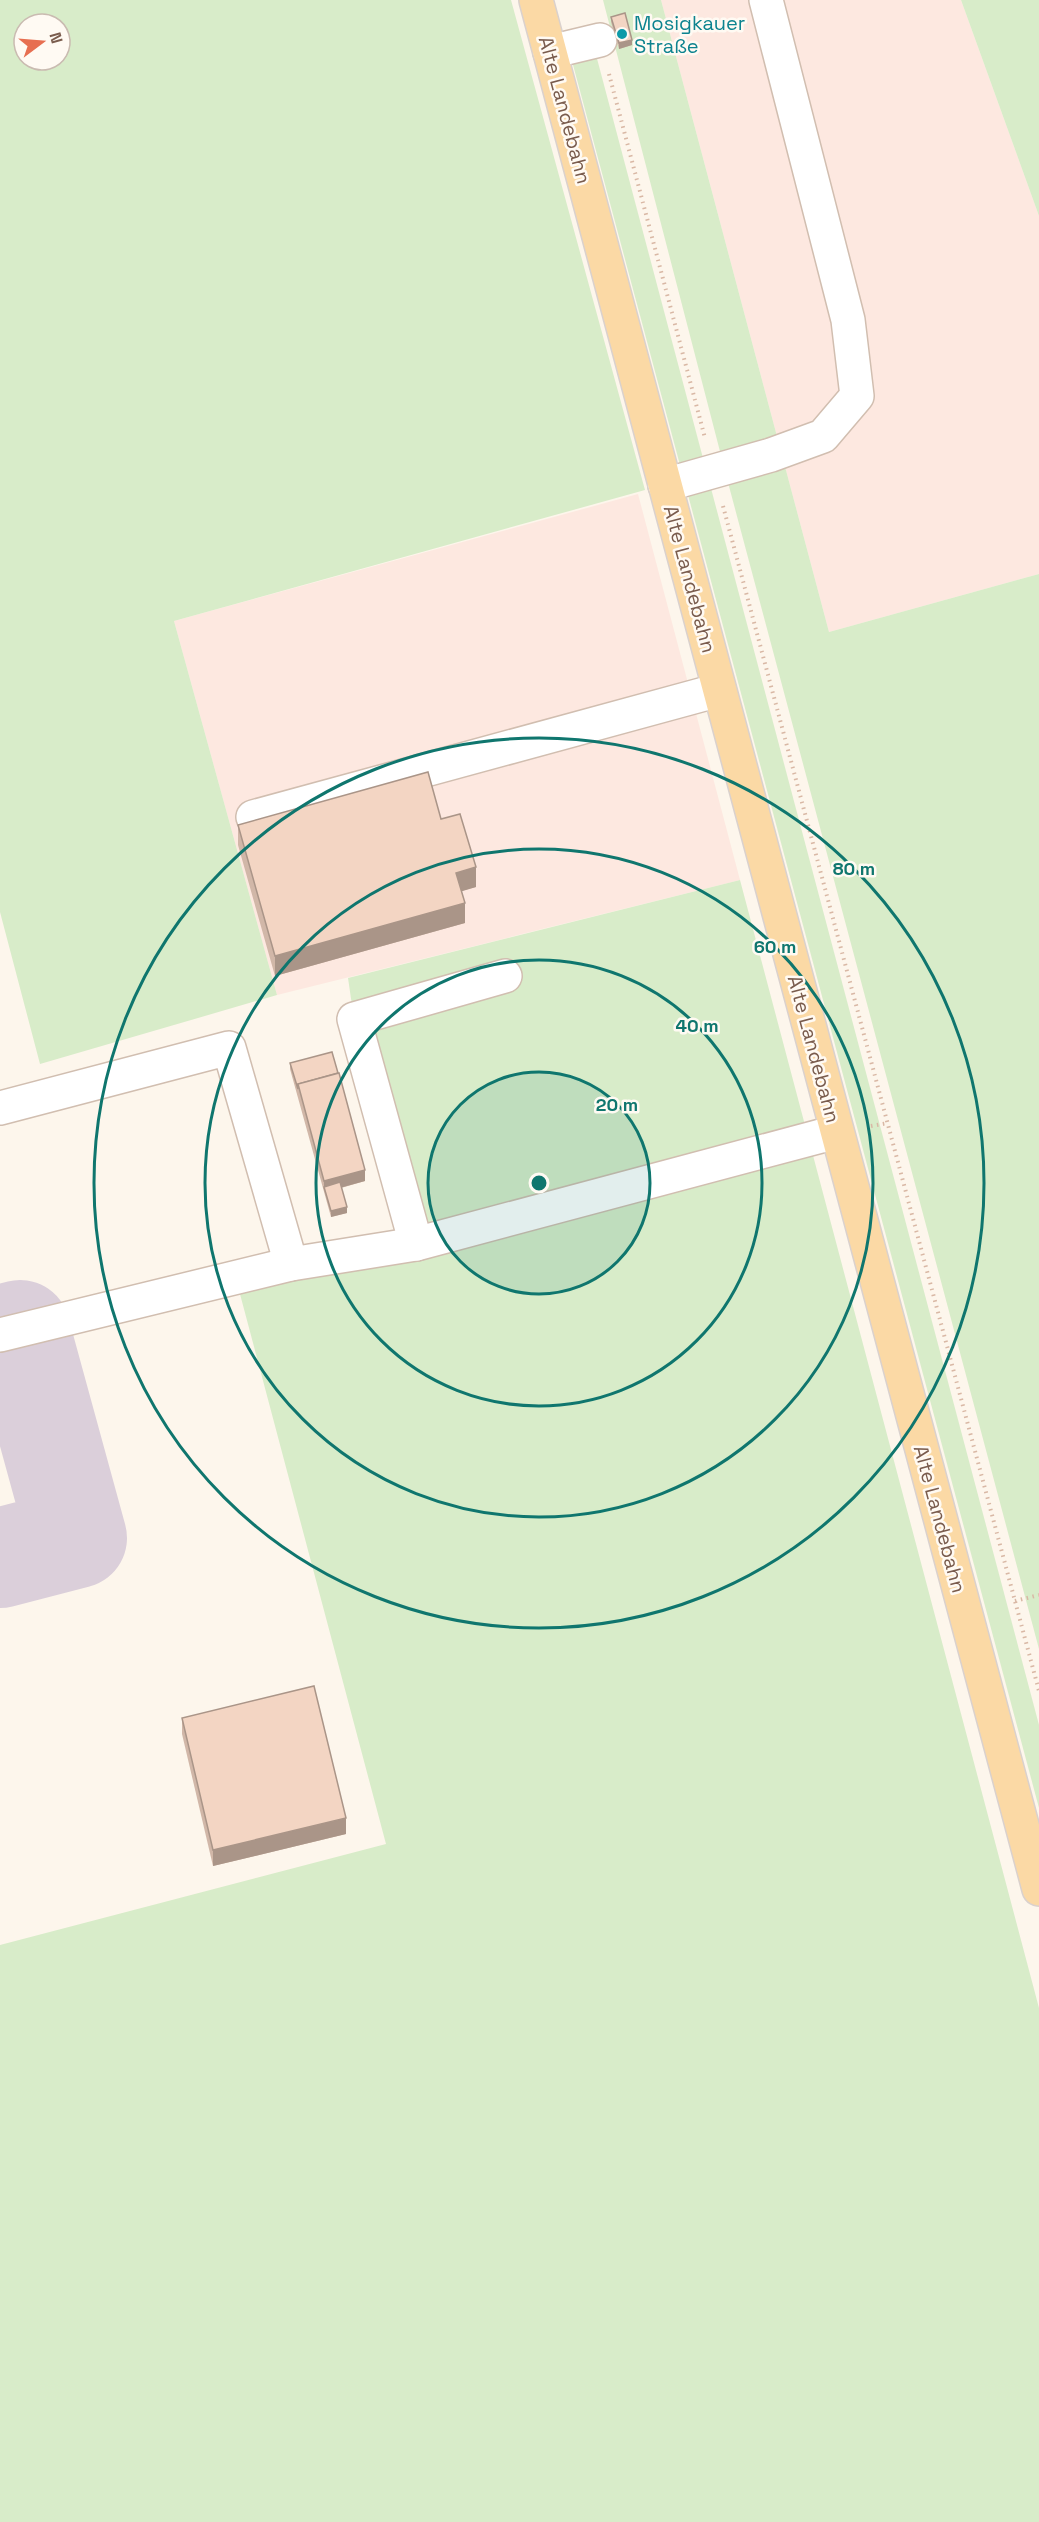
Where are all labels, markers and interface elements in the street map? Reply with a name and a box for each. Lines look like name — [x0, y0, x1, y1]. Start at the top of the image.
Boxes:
place label: Mosigkauer Straße — [634, 10, 745, 59]
north arrow — [12, 12, 72, 72]
marker: Mosigkauer Straße — [615, 27, 629, 41]
text: N — [44, 30, 68, 46]
street label: Alte Landebahn — [533, 33, 597, 187]
street label: Alte Landebahn — [658, 502, 722, 656]
text: 80 m — [833, 857, 875, 880]
text: 60 m — [754, 935, 796, 958]
street label: Alte Landebahn — [782, 972, 846, 1126]
text: 40 m — [675, 1014, 719, 1037]
text: 20 m — [596, 1093, 638, 1116]
centre of rings — [529, 1173, 549, 1193]
street label: Alte Landebahn — [908, 1442, 972, 1596]

